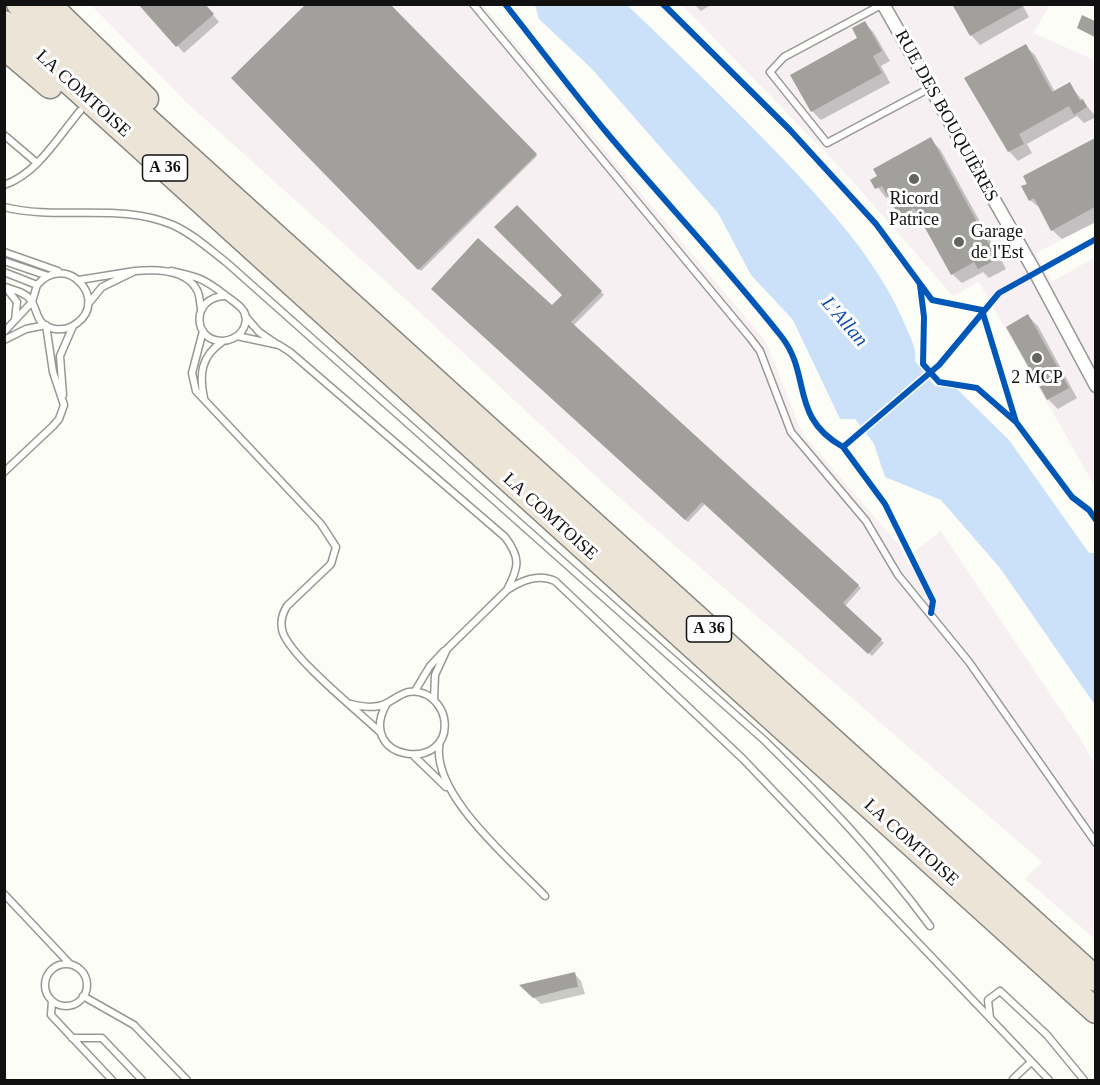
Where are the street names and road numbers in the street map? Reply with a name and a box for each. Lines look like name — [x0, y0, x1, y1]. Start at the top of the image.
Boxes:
street label: RUE DES BOUQUIÈRES — [890, 26, 1002, 206]
street label: LA COMTOISE — [31, 46, 135, 142]
road number: A 36 — [142, 155, 188, 181]
street label: LA COMTOISE — [498, 469, 602, 565]
road number: A 36 — [686, 616, 732, 642]
street label: LA COMTOISE — [859, 795, 963, 891]

